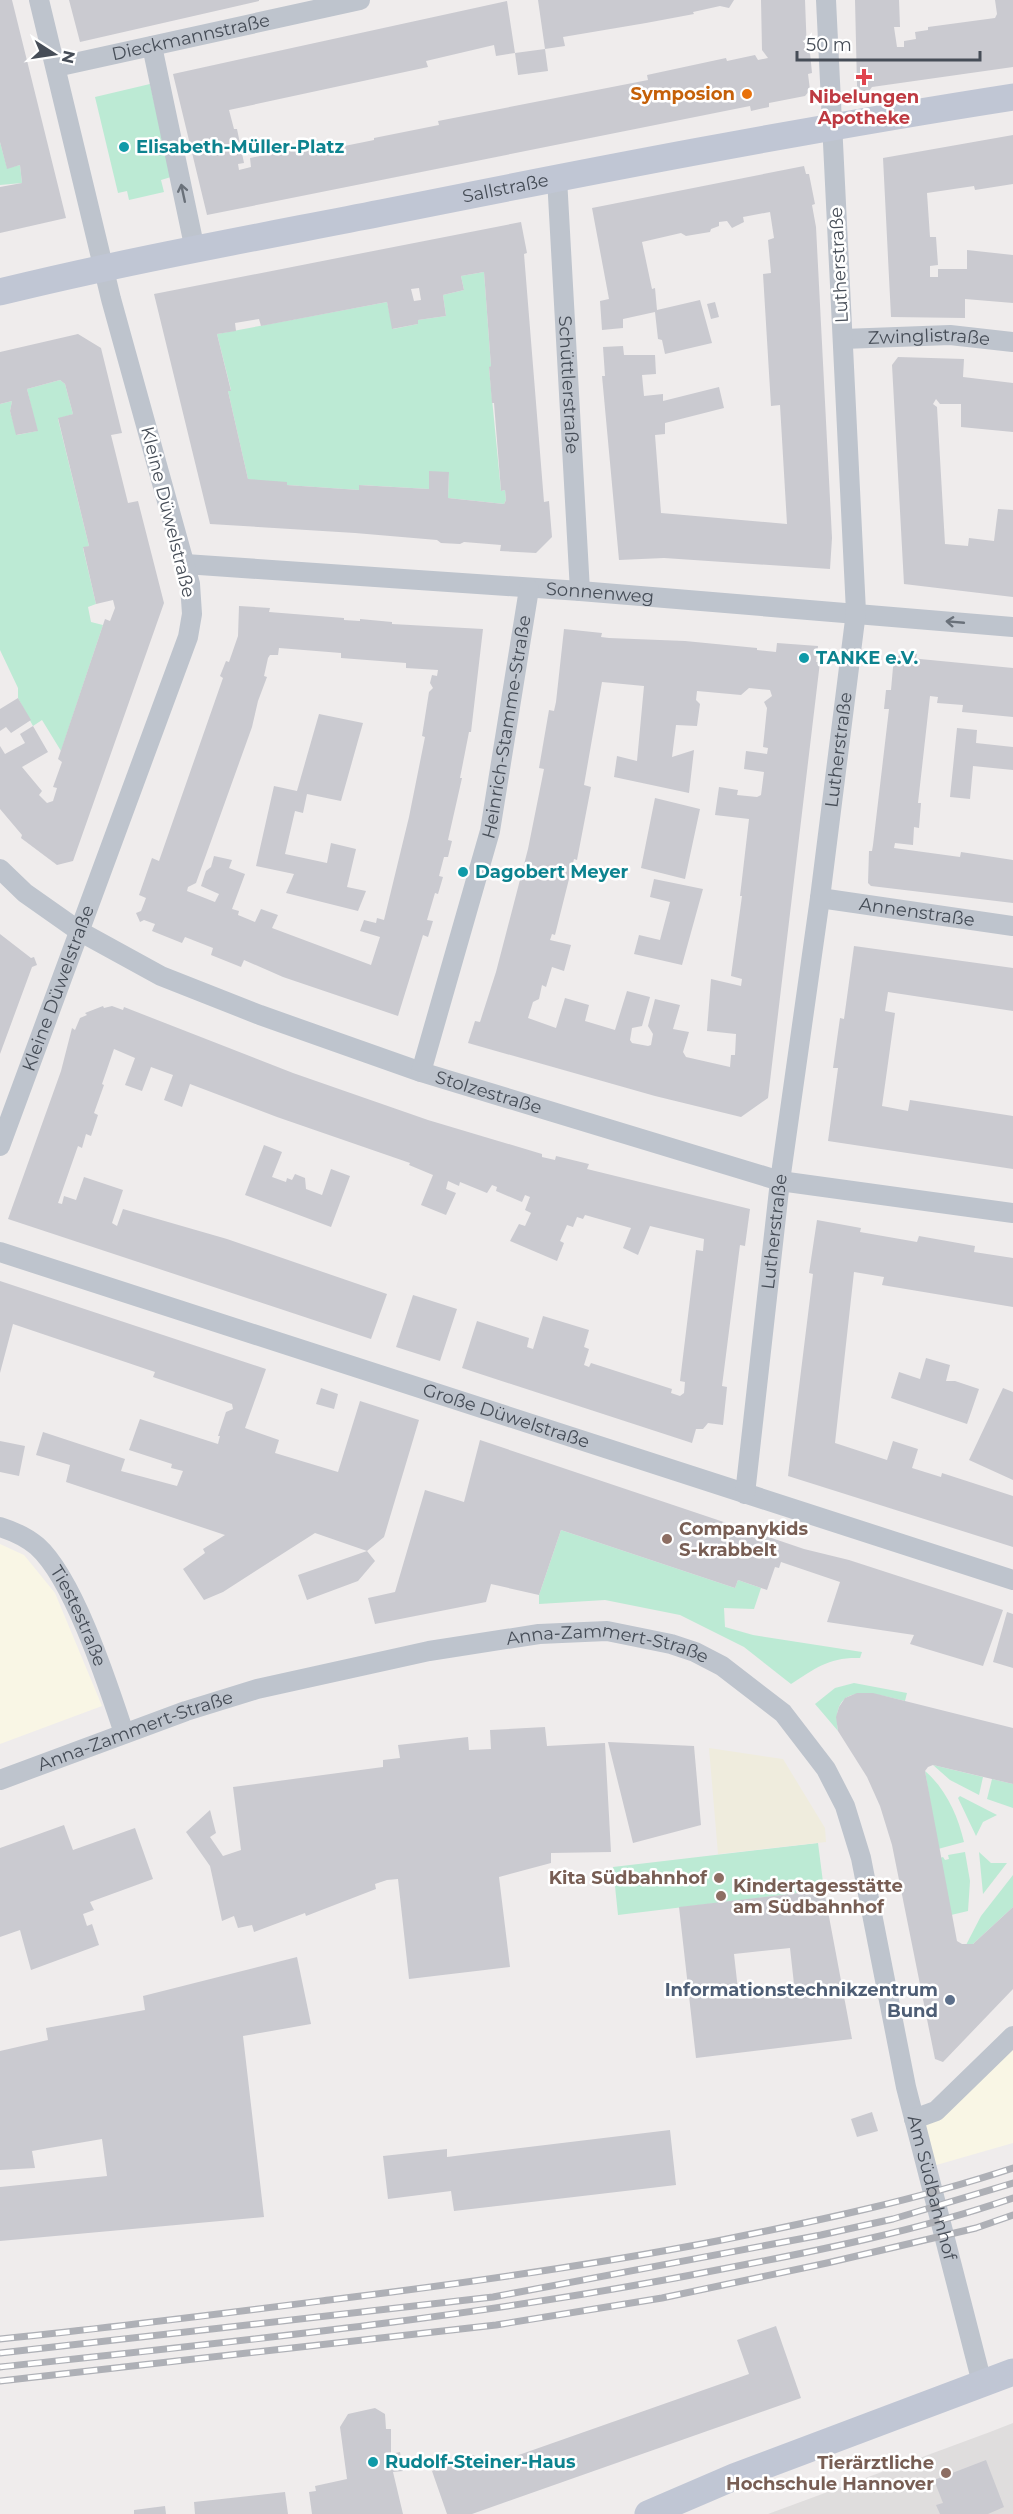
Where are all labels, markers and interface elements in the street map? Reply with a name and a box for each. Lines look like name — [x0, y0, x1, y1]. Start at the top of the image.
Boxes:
street label: Dieckmannstraße — [110, 9, 272, 65]
north arrow — [24, 24, 84, 84]
scale bar — [797, 24, 980, 62]
text: 50 m — [806, 34, 852, 56]
text: N — [58, 49, 79, 65]
marker: Nibelungen Apotheke — [857, 70, 871, 84]
place label: Symposion — [630, 83, 735, 105]
place label: Nibelungen Apotheke — [809, 86, 919, 129]
marker: Symposion — [740, 87, 754, 101]
place label: Elisabeth-Müller-Platz — [136, 136, 344, 158]
marker: Elisabeth-Müller-Platz — [117, 140, 131, 154]
street label: Sallstraße — [460, 169, 551, 208]
one-way arrow — [177, 184, 188, 203]
street label: Lutherstraße — [825, 206, 853, 324]
street label: Schüttlerstraße — [554, 315, 583, 455]
street label: Zwinglistraße — [867, 324, 991, 350]
street label: Kleine Düwelstraße — [136, 424, 200, 600]
street label: Sonnenweg — [545, 578, 655, 608]
street label: Heinrich-Stamme-Straße — [477, 614, 536, 841]
one-way arrow — [945, 616, 965, 627]
place label: TANKE e.V. — [816, 647, 918, 669]
marker: TANKE e.V. — [797, 651, 811, 665]
street label: Lutherstraße — [820, 691, 857, 809]
place label: Dagobert Meyer — [475, 861, 629, 883]
marker: Dagobert Meyer — [456, 865, 470, 879]
street label: Annenstraße — [858, 893, 976, 931]
street label: Kleine Düwelstraße — [17, 902, 99, 1075]
street label: Stolzestraße — [433, 1066, 545, 1119]
street label: Lutherstraße — [757, 1172, 792, 1291]
street label: Große Düwelstraße — [420, 1379, 593, 1453]
place label: Companykids S-krabbelt — [679, 1518, 808, 1561]
marker: Companykids S-krabbelt — [660, 1532, 674, 1546]
street label: Tiestestraße — [45, 1561, 111, 1670]
street label: Anna-Zammert-Straße — [505, 1619, 713, 1668]
street label: Anna-Zammert-Straße — [35, 1686, 236, 1776]
place label: Kita Südbahnhof — [549, 1867, 708, 1889]
marker: Kita Südbahnhof — [712, 1871, 726, 1885]
place label: Kindertagesstätte am Südbahnhof — [733, 1875, 903, 1918]
marker: Kindertagesstätte am Südbahnhof — [714, 1889, 728, 1903]
place label: Informationstechnikzentrum Bund — [665, 1979, 938, 2022]
marker: Informationstechnikzentrum Bund — [943, 1993, 957, 2007]
street label: Am Südbahnhof — [903, 2113, 961, 2263]
place label: Rudolf-Steiner-Haus — [385, 2451, 576, 2473]
place label: Tierärztliche Hochschule Hannover — [726, 2452, 934, 2495]
marker: Rudolf-Steiner-Haus — [366, 2455, 380, 2469]
marker: Tierärztliche Hochschule Hannover — [939, 2466, 953, 2480]

